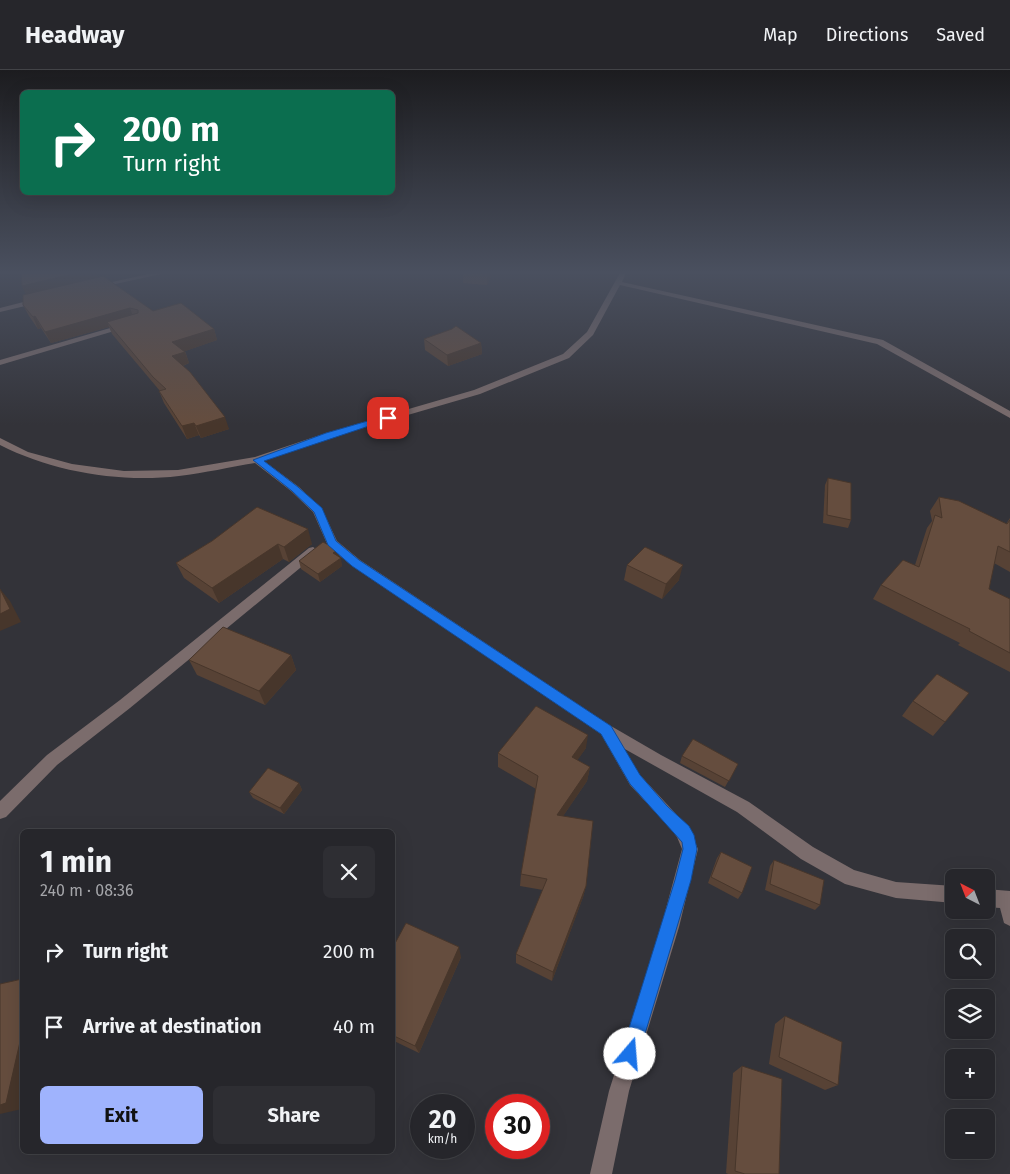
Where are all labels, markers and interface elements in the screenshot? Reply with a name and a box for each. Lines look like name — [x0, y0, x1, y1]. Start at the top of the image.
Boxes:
text: Headway — [25, 21, 124, 49]
text: Map — [763, 24, 798, 46]
text: Directions — [826, 24, 908, 46]
text: Saved — [936, 24, 985, 46]
text: 200 m — [123, 108, 220, 150]
icon: right — [40, 110, 105, 175]
text: Turn right — [123, 150, 220, 177]
pin — [367, 397, 409, 439]
icon: arrive — [374, 404, 402, 432]
text: 1 min — [40, 844, 112, 880]
button: close — [323, 846, 375, 898]
north arrow — [945, 869, 995, 919]
map controls — [945, 869, 995, 1159]
text: 240 m · 08:36 — [40, 881, 133, 900]
button: search — [945, 929, 995, 979]
icon: right — [40, 938, 68, 966]
text: Turn right — [83, 940, 168, 963]
text: 200 m — [323, 940, 375, 963]
button: layers — [945, 989, 995, 1039]
icon: arrive — [40, 1013, 68, 1041]
text: Arrive at destination — [83, 1015, 262, 1038]
text: 40 m — [333, 1015, 375, 1038]
position arrow — [603, 1027, 655, 1079]
button: + — [945, 1049, 995, 1099]
button: Exit — [40, 1086, 203, 1144]
button: Share — [213, 1086, 375, 1144]
speed limit sign: 30 — [485, 1094, 550, 1159]
text: 20 — [429, 1105, 456, 1135]
button: − — [945, 1109, 995, 1159]
text: km/h — [428, 1132, 457, 1146]

